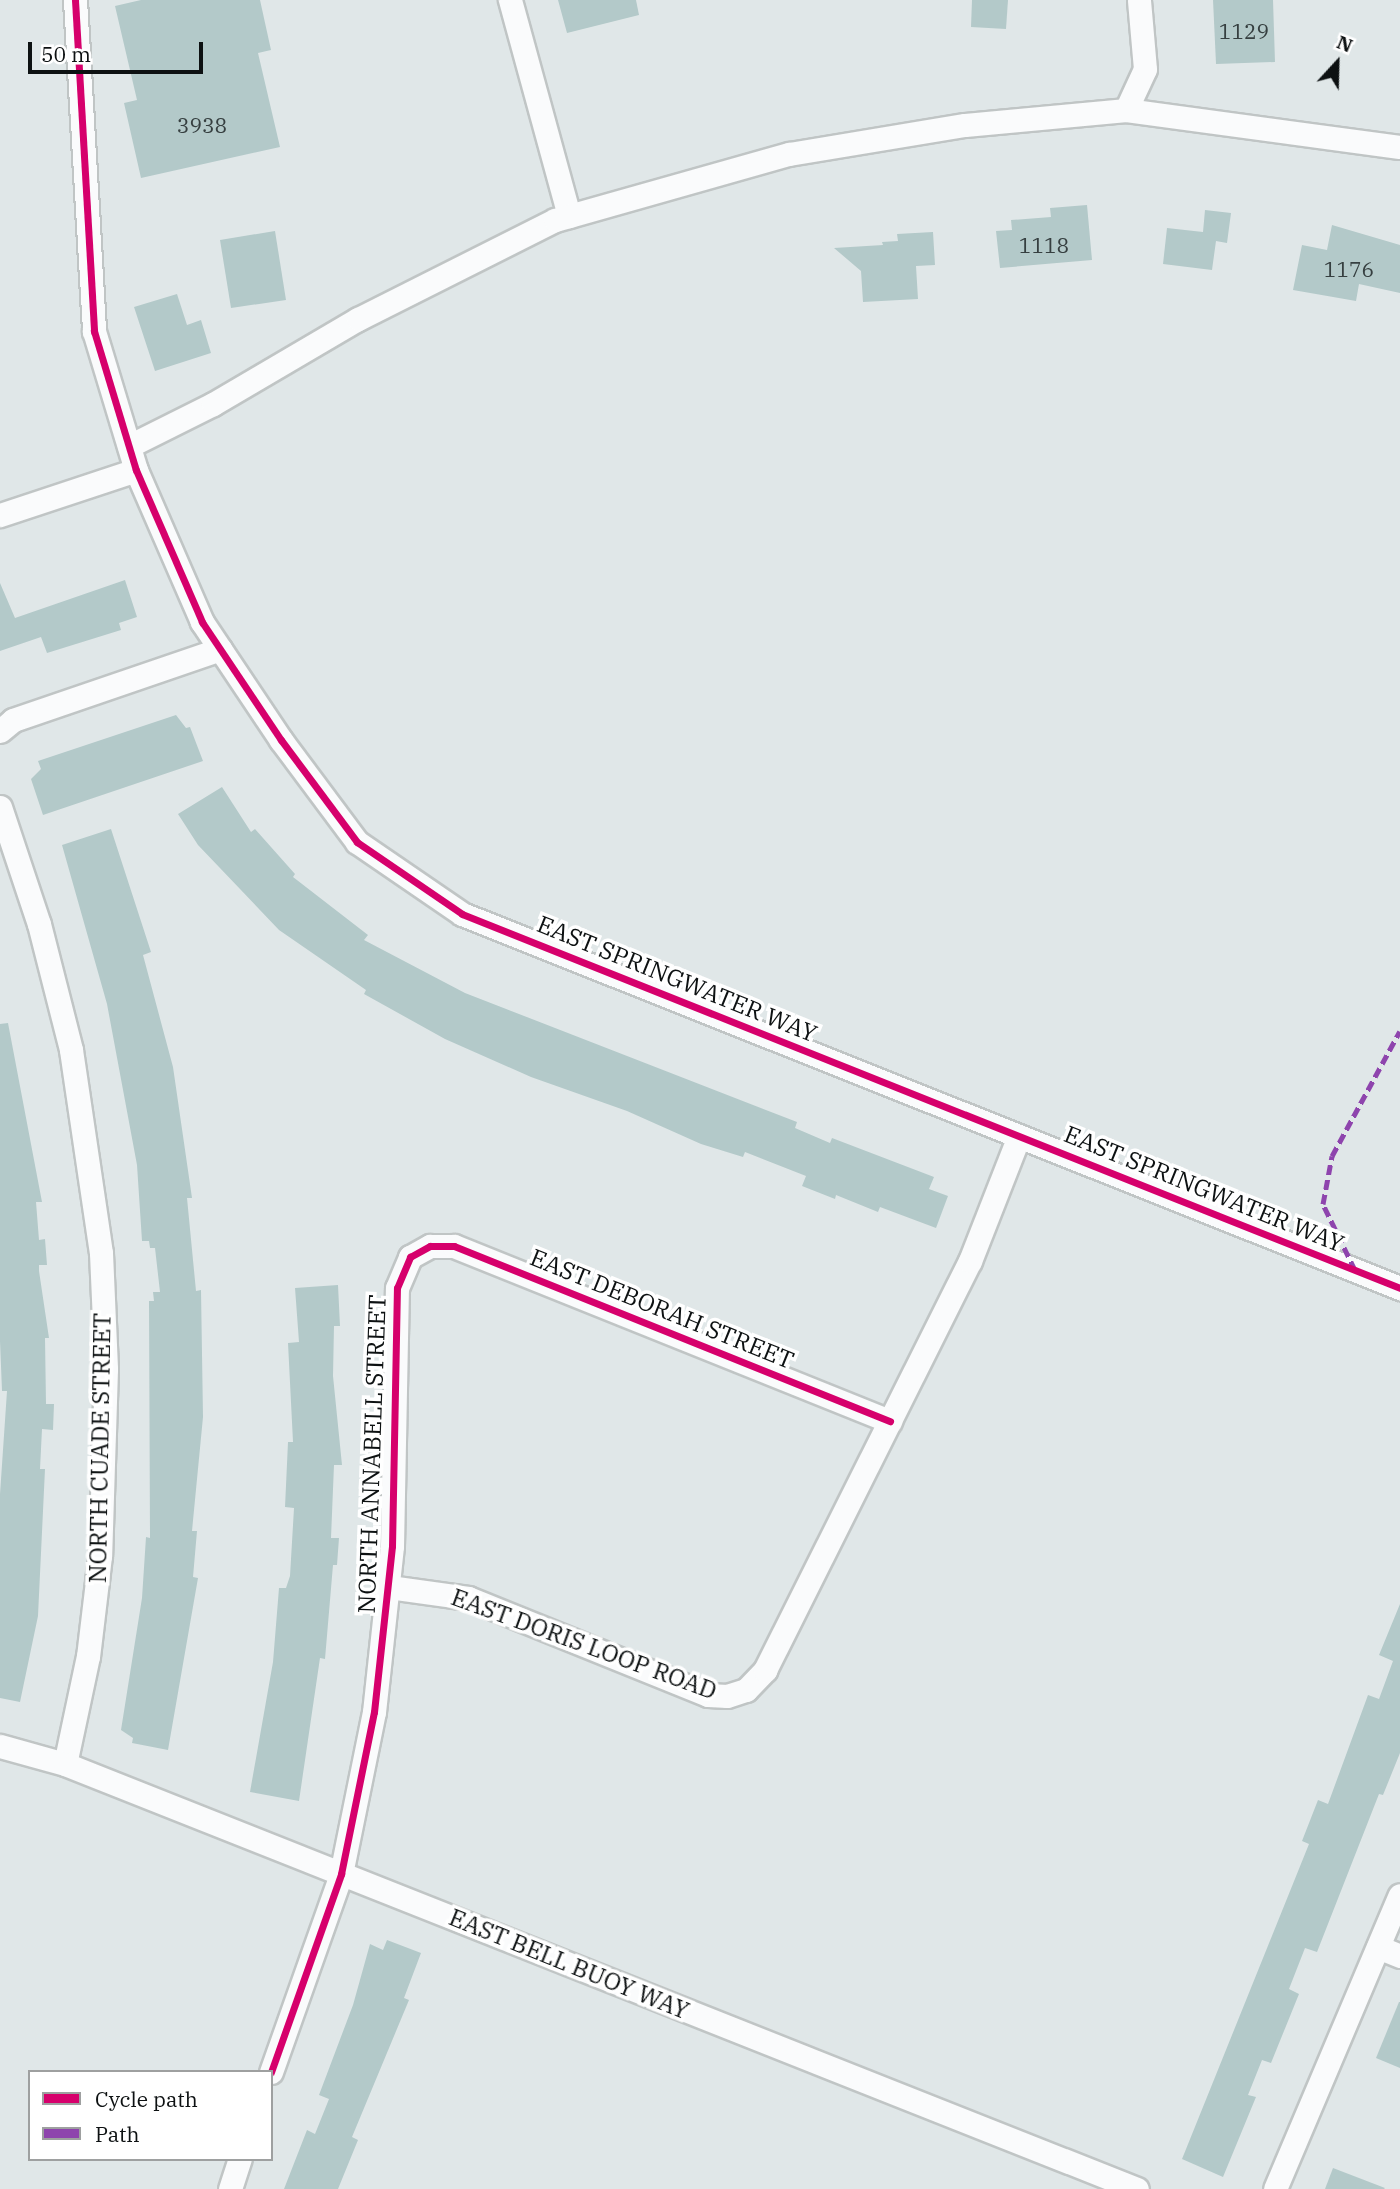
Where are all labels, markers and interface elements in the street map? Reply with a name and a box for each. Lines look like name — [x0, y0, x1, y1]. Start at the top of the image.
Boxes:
house number: 1129 — [1219, 18, 1269, 44]
scale bar — [32, 28, 206, 72]
north arrow — [1302, 28, 1372, 98]
text: N — [1333, 30, 1356, 57]
text: 50 m — [41, 40, 91, 68]
house number: 3938 — [177, 112, 227, 138]
house number: 1118 — [1019, 232, 1069, 258]
house number: 1176 — [1324, 256, 1374, 282]
street label: EAST SPRINGWATER WAY — [533, 910, 821, 1048]
street label: EAST SPRINGWATER WAY — [1060, 1120, 1348, 1258]
street label: EAST DEBORAH STREET — [526, 1243, 798, 1375]
street label: NORTH ANNABELL STREET — [352, 1294, 392, 1614]
street label: NORTH CUADE STREET — [83, 1313, 117, 1583]
street label: EAST DORIS LOOP ROAD — [447, 1583, 721, 1705]
street label: EAST BELL BUOY WAY — [445, 1903, 693, 2025]
legend — [28, 2070, 273, 2161]
text: Cycle path — [95, 2085, 198, 2113]
text: Path — [95, 2120, 140, 2148]

